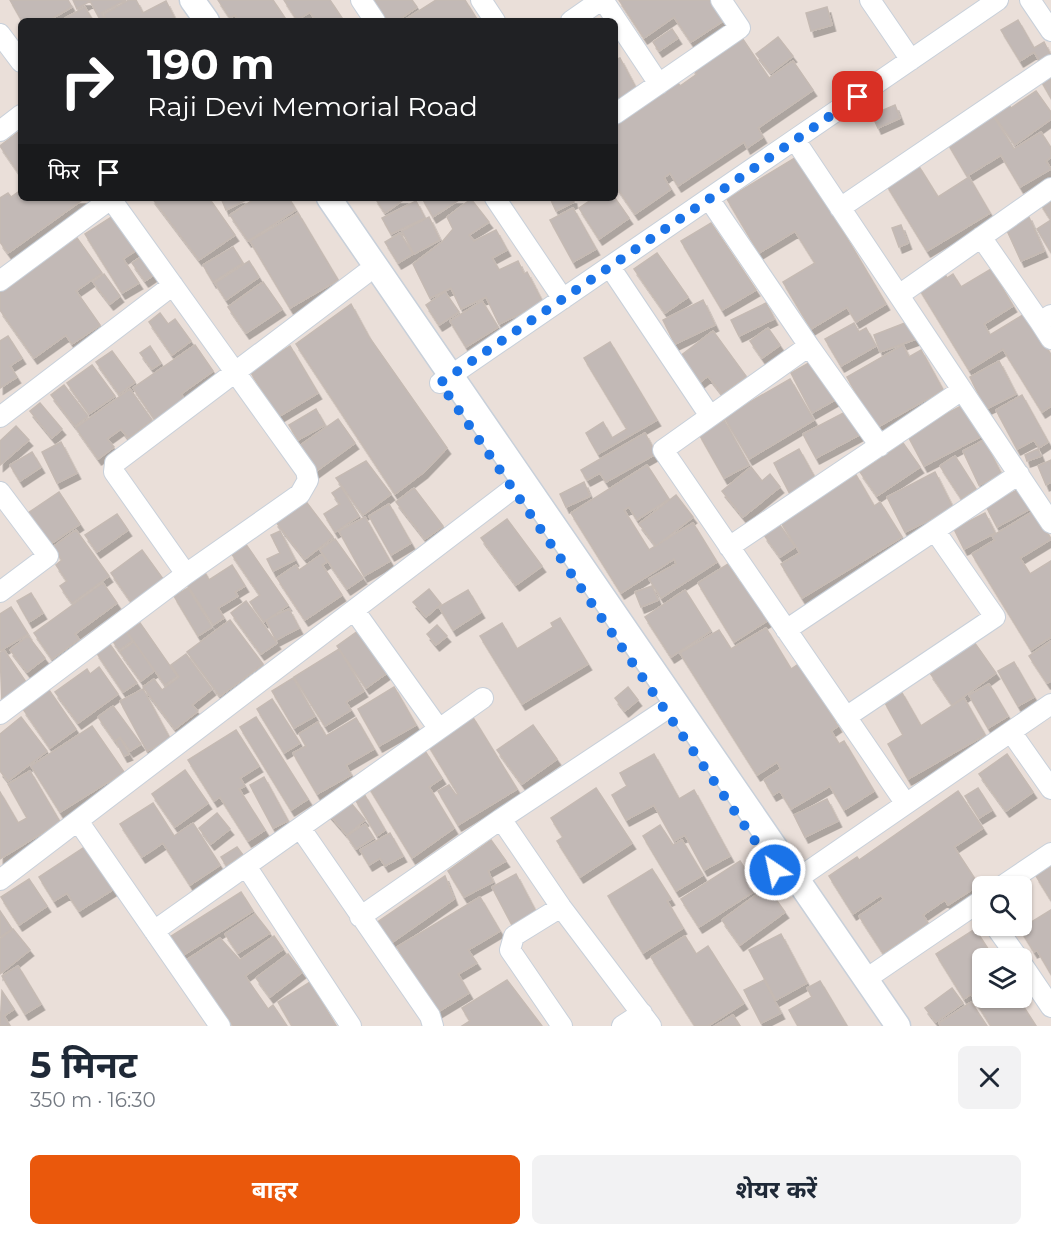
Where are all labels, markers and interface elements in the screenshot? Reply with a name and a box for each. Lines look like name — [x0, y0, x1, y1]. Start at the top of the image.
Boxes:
text: 190 m — [147, 38, 275, 90]
icon: right — [48, 42, 126, 120]
pin — [832, 71, 883, 122]
icon: arrive — [841, 80, 874, 113]
text: Raji Devi Memorial Road — [147, 90, 478, 123]
icon: arrive — [92, 156, 125, 189]
text: फिर — [48, 158, 80, 185]
position arrow — [743, 838, 807, 902]
map controls — [972, 876, 1032, 1008]
button: search — [972, 876, 1032, 936]
button: layers — [972, 948, 1032, 1008]
text: 5 मिनट — [30, 1043, 137, 1087]
button: close — [958, 1046, 1021, 1109]
text: 350 m · 16:30 — [30, 1088, 156, 1112]
button: बाहर — [30, 1155, 520, 1224]
button: शेयर करें — [532, 1155, 1021, 1224]

